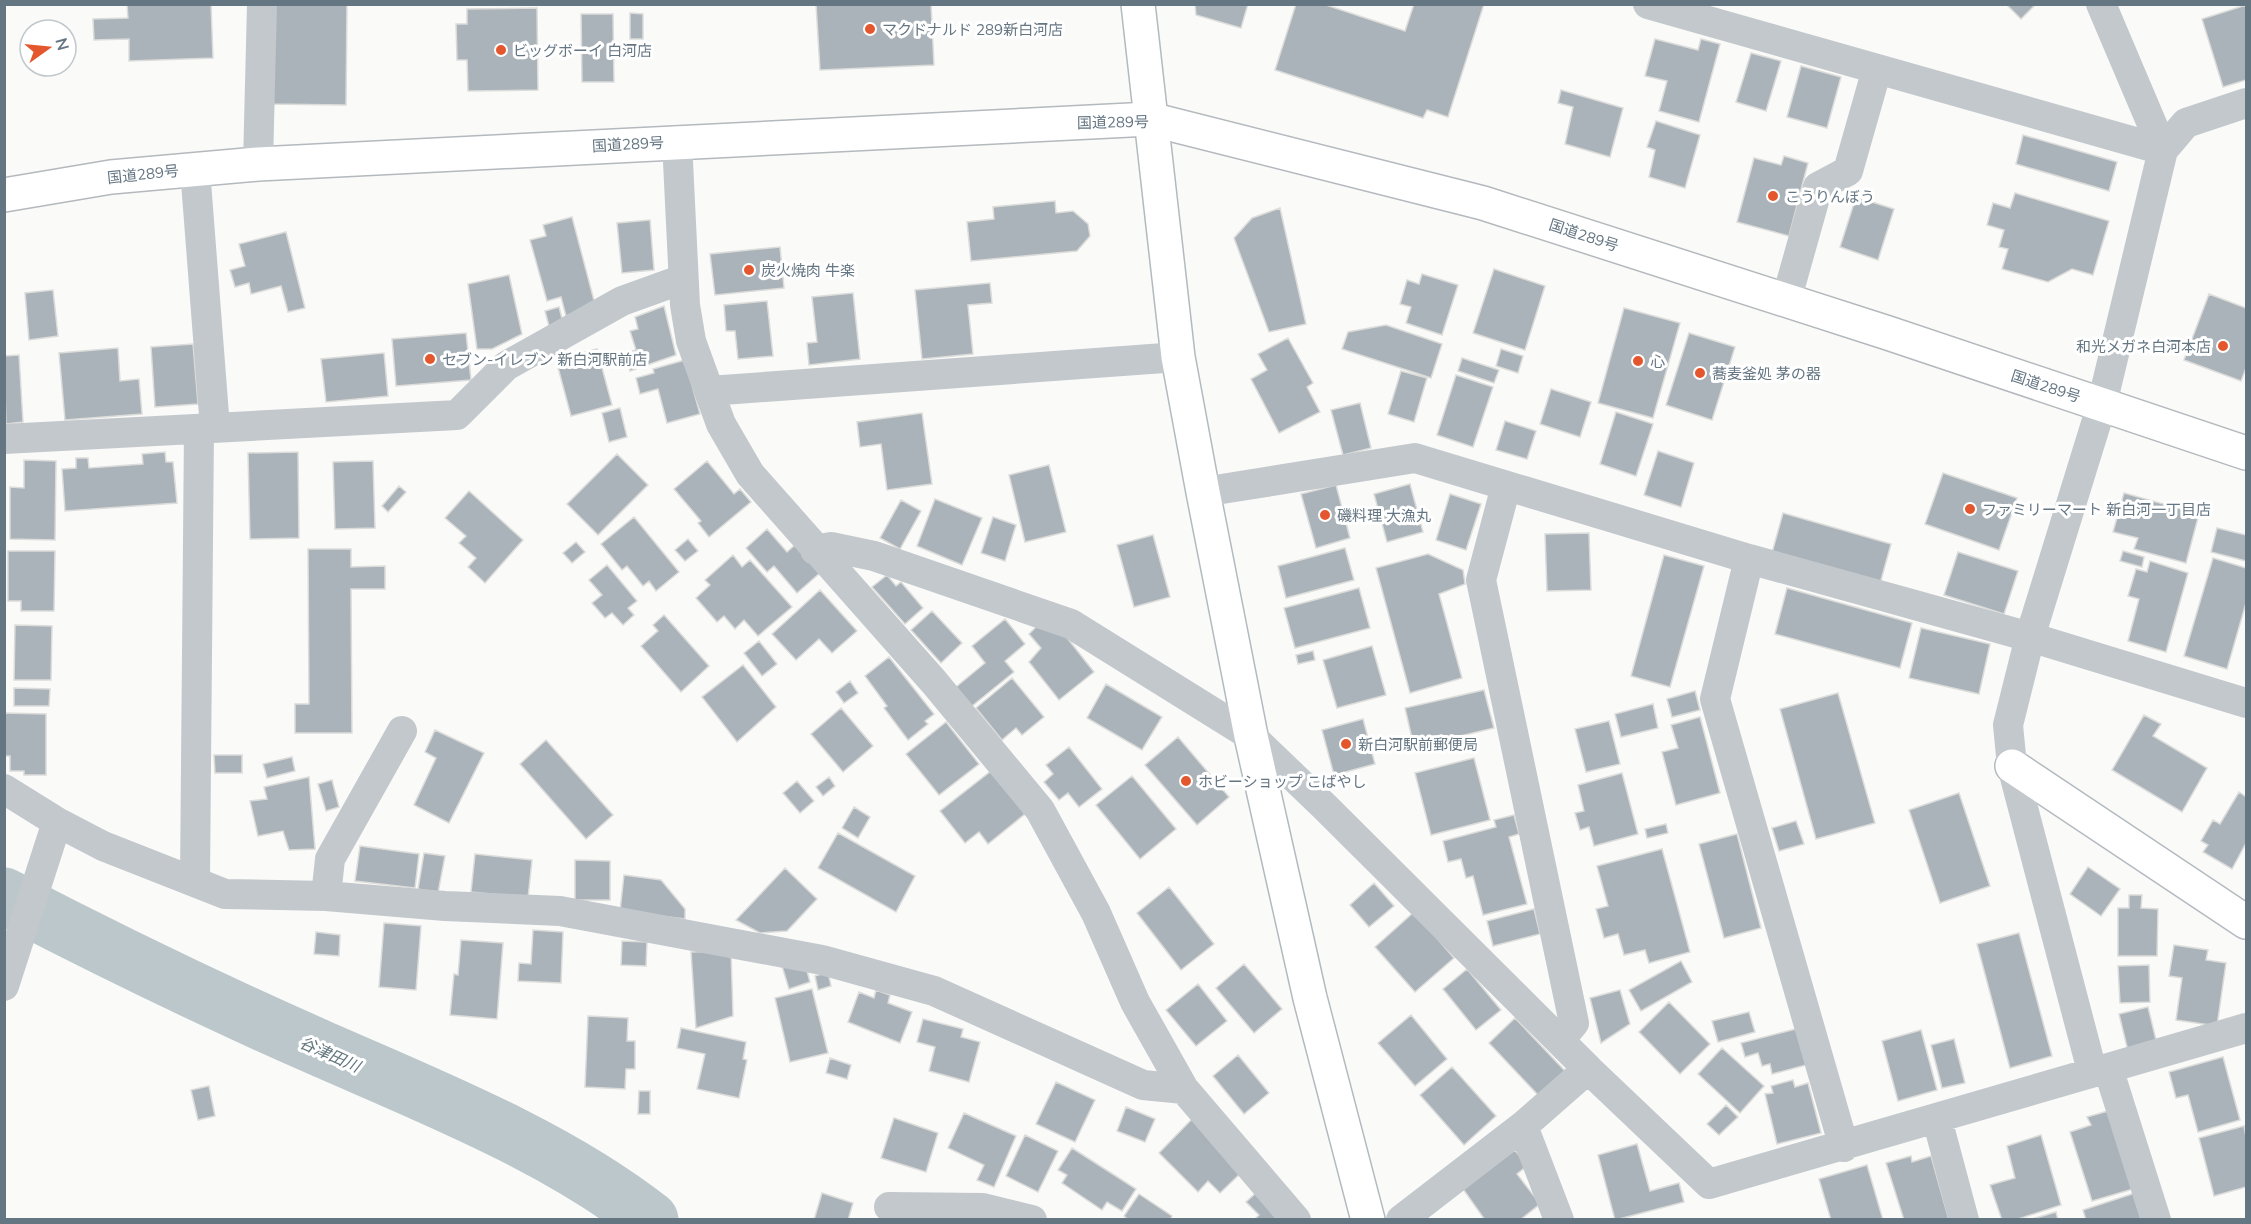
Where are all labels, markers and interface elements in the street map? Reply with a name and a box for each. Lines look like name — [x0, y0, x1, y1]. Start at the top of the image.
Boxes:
north arrow — [18, 18, 78, 78]
place label: マクドナルド 289新白河店 — [882, 20, 1063, 39]
marker: マクドナルド 289新白河店 — [863, 22, 877, 36]
text: N — [51, 36, 74, 53]
place label: ビッグボーイ 白河店 — [513, 41, 652, 60]
marker: ビッグボーイ 白河店 — [494, 43, 508, 57]
street label: 国道289号 — [1077, 112, 1149, 132]
street label: 国道289号 — [592, 133, 664, 155]
street label: 国道289号 — [106, 161, 180, 187]
place label: こうりんぼう — [1785, 187, 1875, 206]
marker: こうりんぼう — [1766, 189, 1780, 203]
street label: 国道289号 — [1547, 215, 1621, 255]
place label: 炭火焼肉 牛楽 — [761, 261, 855, 280]
marker: 炭火焼肉 牛楽 — [742, 263, 756, 277]
place label: 和光メガネ白河本店 — [2076, 337, 2211, 356]
marker: 和光メガネ白河本店 — [2216, 339, 2230, 353]
place label: セブン‐イレブン 新白河駅前店 — [442, 350, 647, 369]
marker: セブン‐イレブン 新白河駅前店 — [423, 352, 437, 366]
place label: 心 — [1650, 352, 1665, 371]
marker: 心 — [1631, 354, 1645, 368]
place label: 蕎麦釜処 茅の器 — [1712, 364, 1821, 383]
marker: 蕎麦釜処 茅の器 — [1693, 366, 1707, 380]
street label: 国道289号 — [2009, 366, 2083, 406]
place label: ファミリーマート 新白河一丁目店 — [1982, 500, 2211, 519]
marker: ファミリーマート 新白河一丁目店 — [1963, 502, 1977, 516]
place label: 磯料理 大漁丸 — [1337, 506, 1431, 525]
marker: 磯料理 大漁丸 — [1318, 508, 1332, 522]
place label: 新白河駅前郵便局 — [1358, 735, 1478, 754]
marker: 新白河駅前郵便局 — [1339, 737, 1353, 751]
place label: ホビーショップ こばやし — [1198, 772, 1367, 791]
marker: ホビーショップ こばやし — [1179, 774, 1193, 788]
water label: 谷津田川 — [297, 1032, 365, 1077]

